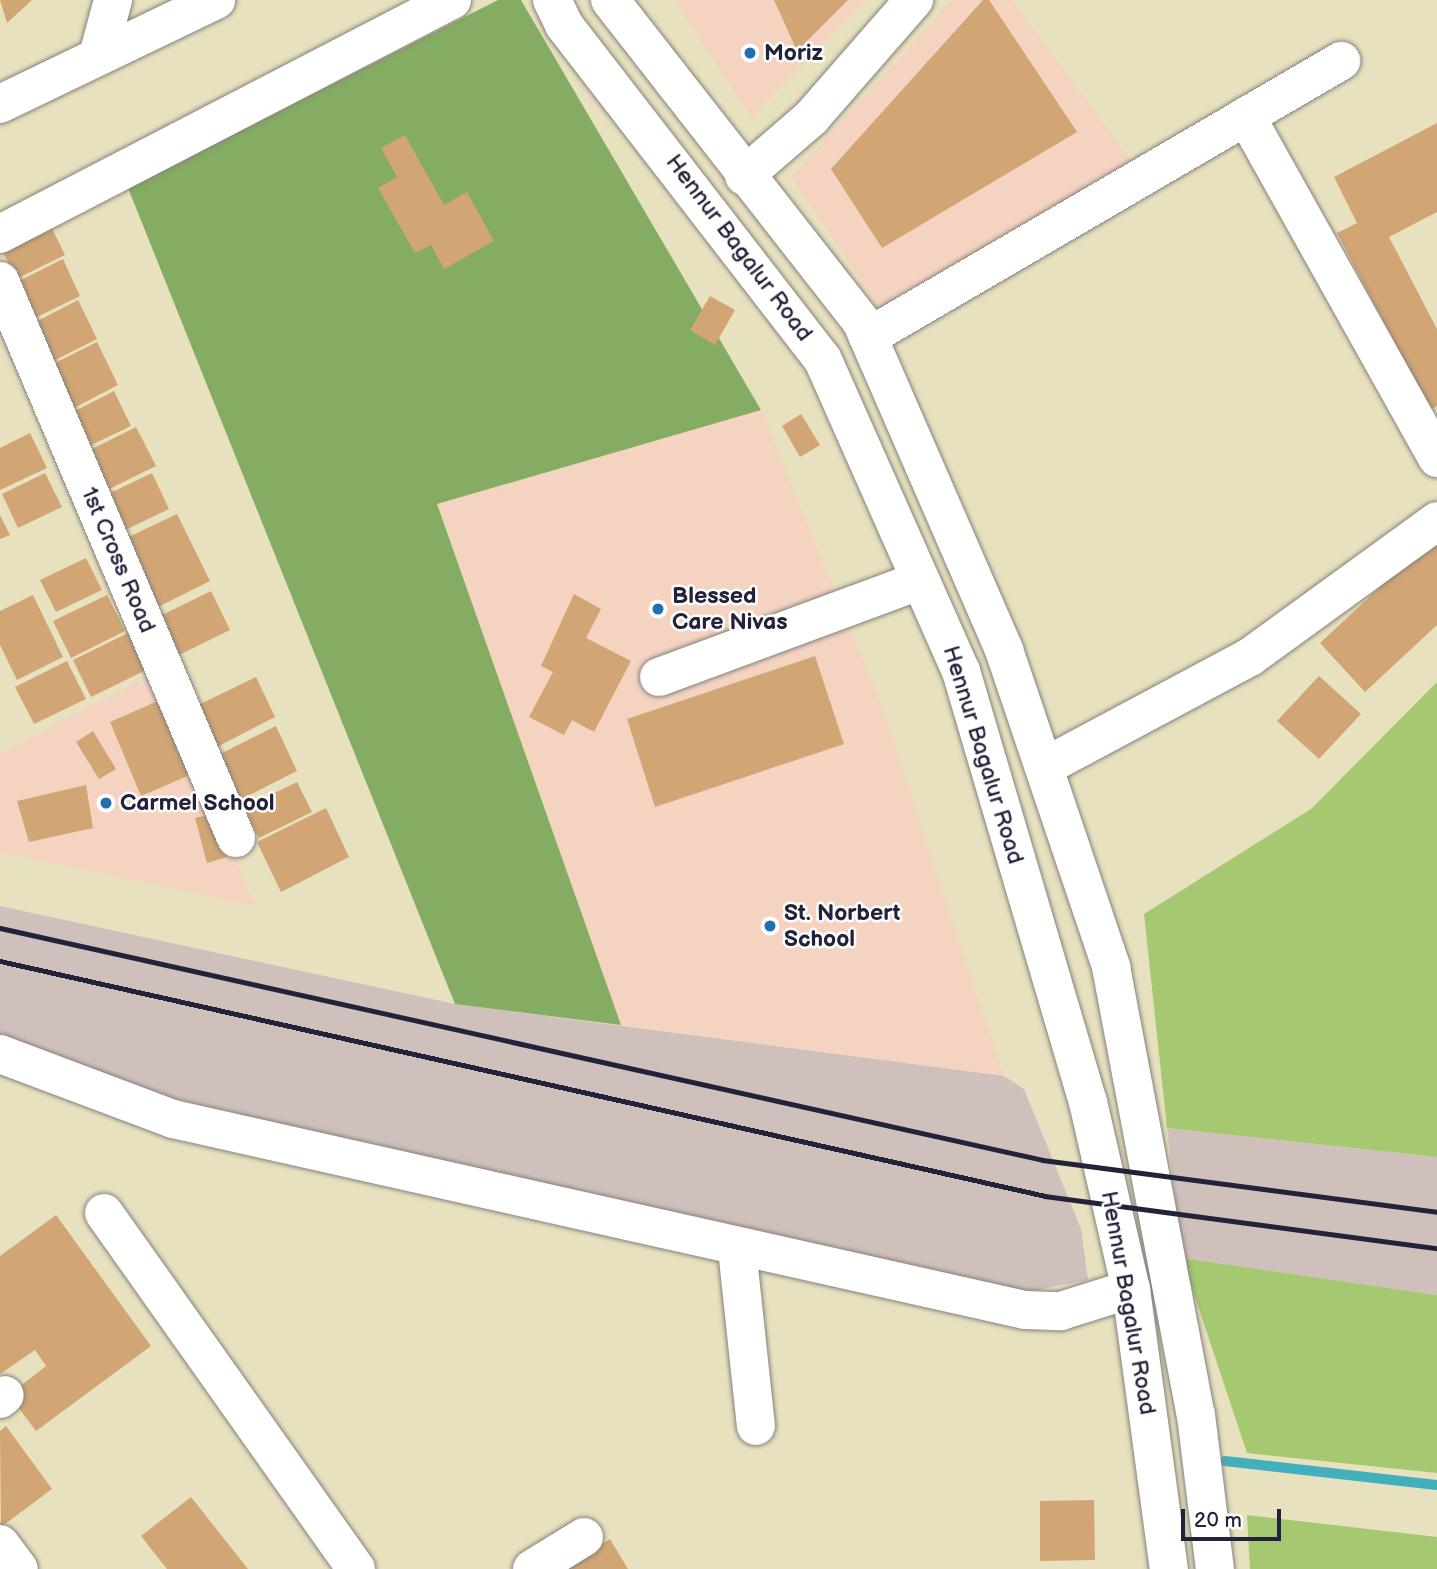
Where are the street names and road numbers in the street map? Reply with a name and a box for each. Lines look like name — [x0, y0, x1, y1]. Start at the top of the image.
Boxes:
street label: Hennur Bagalur Road — [660, 149, 818, 347]
street label: 1st Cross Road — [75, 483, 161, 637]
street label: Hennur Bagalur Road — [937, 643, 1029, 867]
street label: Hennur Bagalur Road — [1095, 1189, 1161, 1417]

